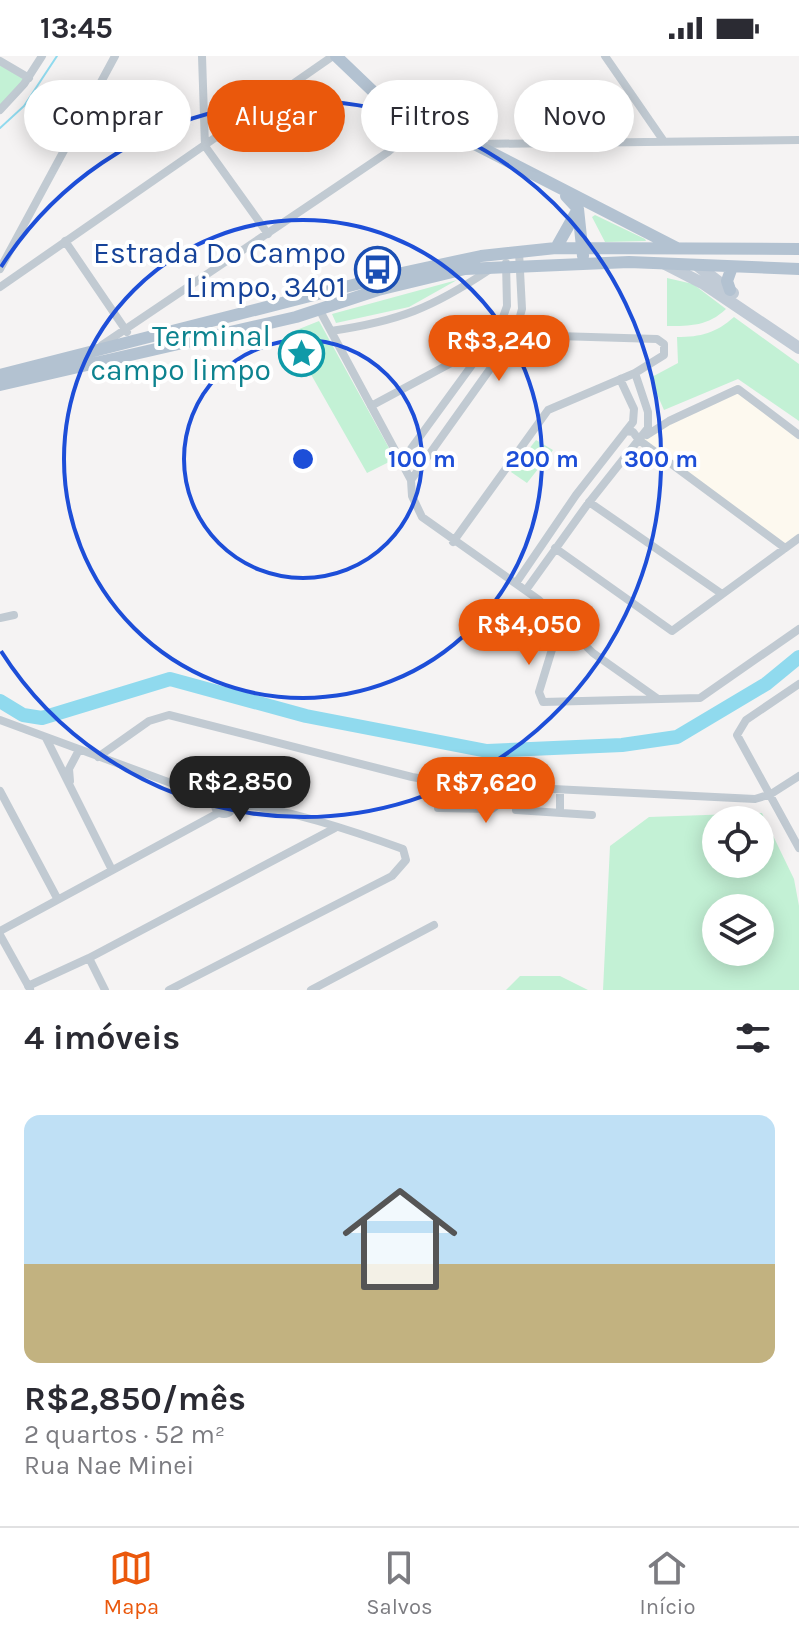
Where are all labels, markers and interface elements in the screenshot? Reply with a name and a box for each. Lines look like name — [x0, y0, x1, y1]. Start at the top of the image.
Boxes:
text: 13:45 — [40, 10, 113, 46]
chip: Comprar — [24, 80, 191, 152]
chip: Alugar — [207, 80, 345, 152]
chip: Filtros — [361, 80, 498, 152]
chip: Novo — [514, 80, 634, 152]
place label: Estrada Do Campo Limpo, 3401 — [93, 235, 346, 305]
bus stop icon: Estrada Do Campo Limpo, 3401 — [353, 246, 401, 294]
pin: R$3,240 — [425, 315, 573, 383]
place label: Terminal campo limpo — [91, 318, 271, 388]
text: R$3,240 — [446, 325, 552, 356]
place icon: Terminal campo limpo — [278, 329, 326, 377]
centre of rings — [289, 445, 317, 473]
text: 100 m — [388, 445, 456, 473]
text: 200 m — [505, 445, 579, 473]
text: 300 m — [624, 445, 698, 473]
pin: R$4,050 — [455, 599, 603, 667]
text: R$4,050 — [477, 609, 581, 640]
pin: R$2,850 — [166, 756, 314, 824]
pin: R$7,620 — [412, 757, 560, 825]
text: R$2,850 — [187, 766, 293, 797]
text: R$7,620 — [435, 767, 537, 798]
map controls — [702, 806, 774, 966]
button: locate — [702, 806, 774, 878]
button: layers — [702, 894, 774, 966]
icon: filters — [731, 1016, 775, 1060]
text: 4 imóveis — [24, 1018, 180, 1058]
icon: home — [328, 1167, 472, 1311]
text: R$2,850/mês — [24, 1379, 246, 1419]
text: 2 quartos · 52 m² — [24, 1419, 225, 1450]
text: Rua Nae Minei — [24, 1450, 194, 1481]
tab: Mapa — [104, 1546, 159, 1620]
tab: Salvos — [366, 1546, 432, 1620]
tab: Início — [640, 1546, 695, 1620]

